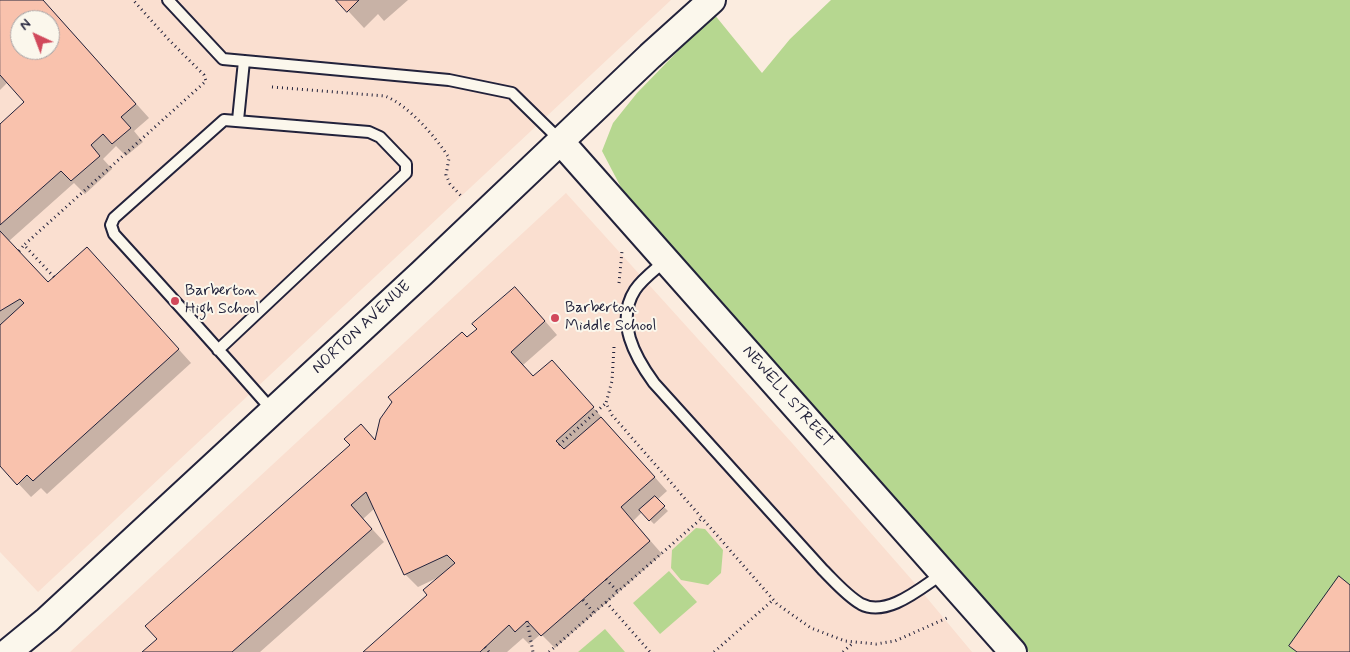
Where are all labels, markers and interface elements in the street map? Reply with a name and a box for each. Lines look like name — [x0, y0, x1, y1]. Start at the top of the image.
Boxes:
north arrow — [10, 10, 60, 60]
text: N — [16, 15, 35, 35]
street label: NORTON AVENUE — [309, 277, 415, 379]
place label: Barberton High School — [185, 282, 260, 320]
marker: Barberton High School — [169, 295, 181, 307]
place label: Barberton Middle School — [565, 299, 656, 337]
marker: Barberton Middle School — [549, 312, 561, 324]
street label: NEWELL STREET — [738, 342, 836, 452]

